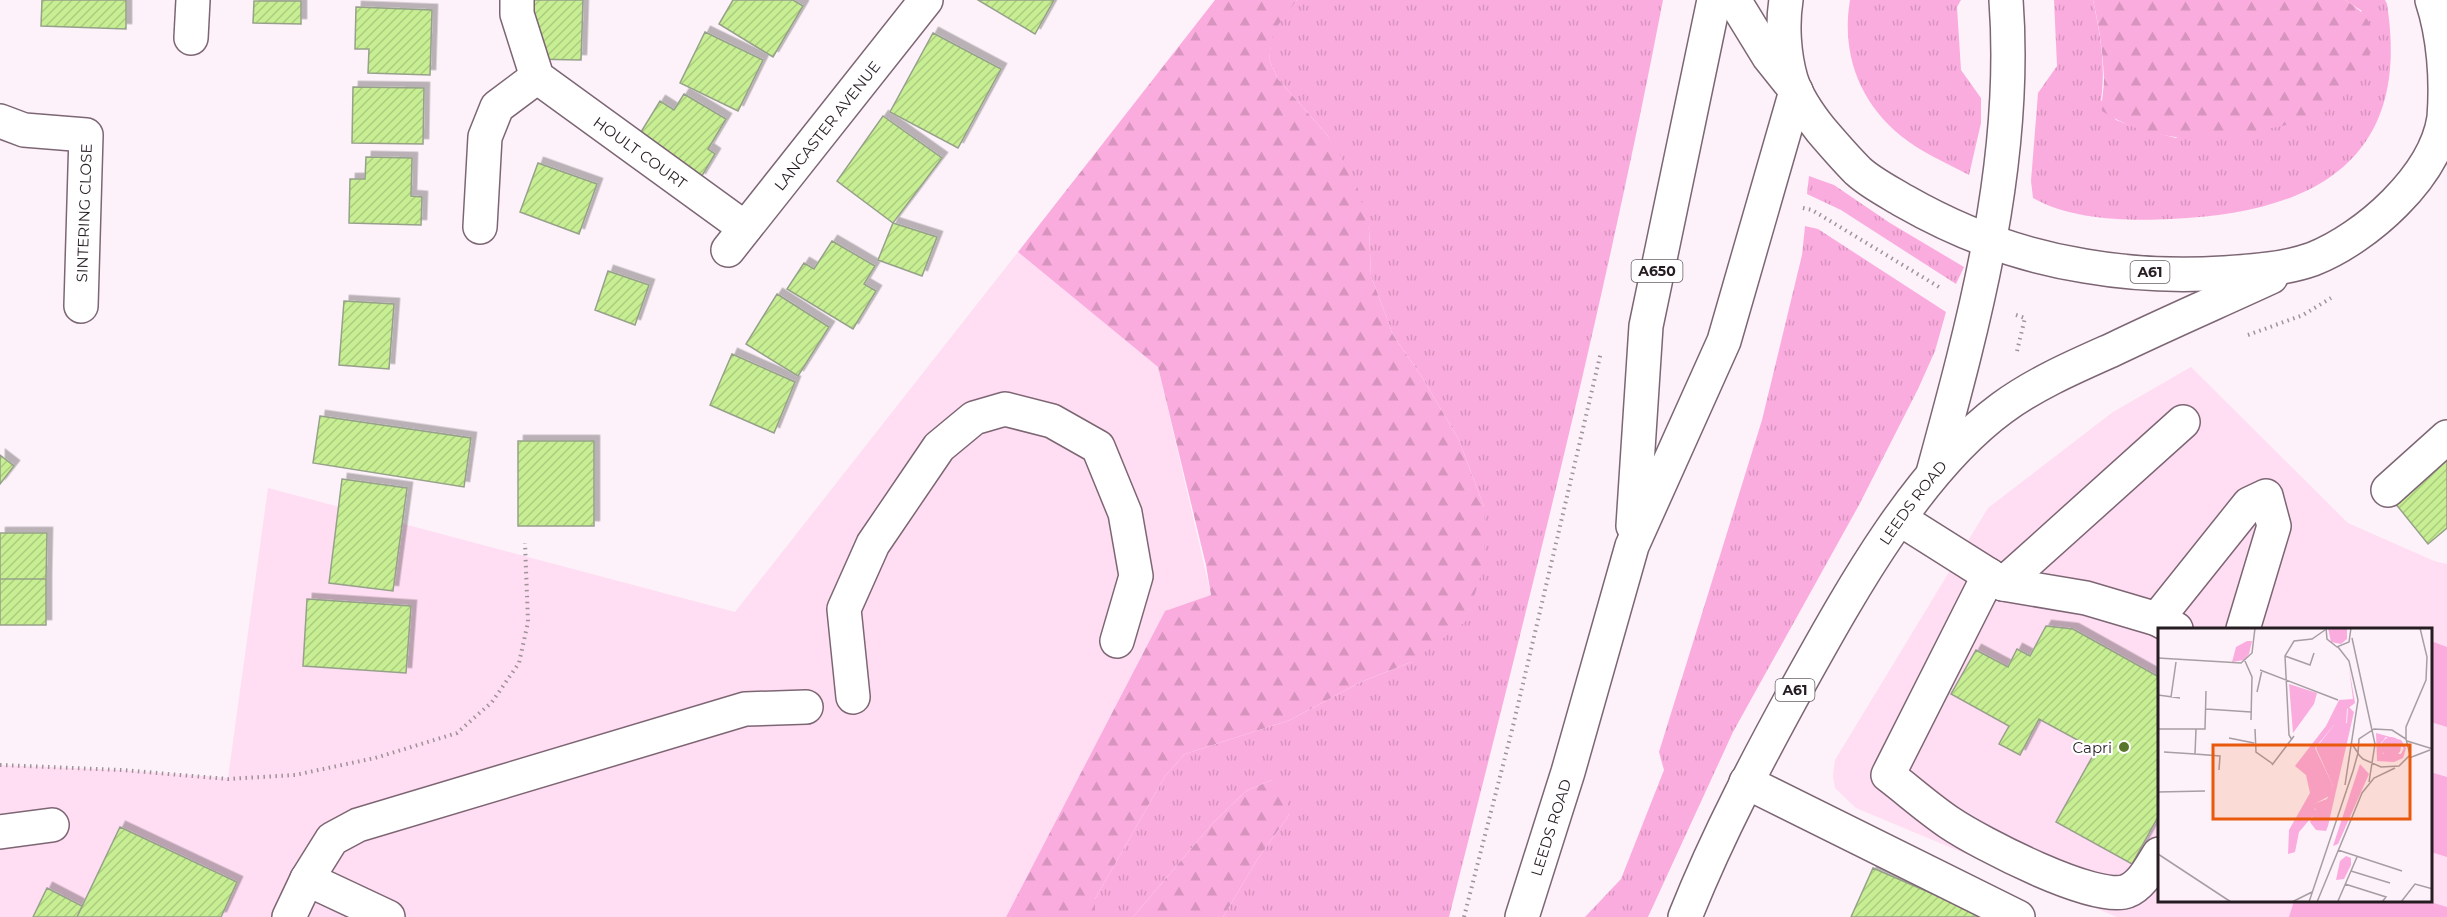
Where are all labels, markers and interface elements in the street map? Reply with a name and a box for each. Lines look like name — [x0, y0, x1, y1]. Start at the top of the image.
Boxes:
street label: LANCASTER AVENUE — [770, 57, 884, 194]
street label: HOULT COURT — [590, 112, 691, 193]
street label: SINTERING CLOSE — [72, 143, 96, 283]
road number: A650 — [1632, 260, 1682, 282]
road number: A61 — [2130, 261, 2170, 283]
street label: LEEDS ROAD — [1875, 456, 1951, 548]
inset map — [2158, 628, 2432, 902]
road number: A61 — [1776, 679, 1814, 701]
place label: Capri — [2073, 738, 2112, 757]
marker: Capri — [2117, 740, 2131, 754]
street label: LEEDS ROAD — [1526, 776, 1575, 878]

